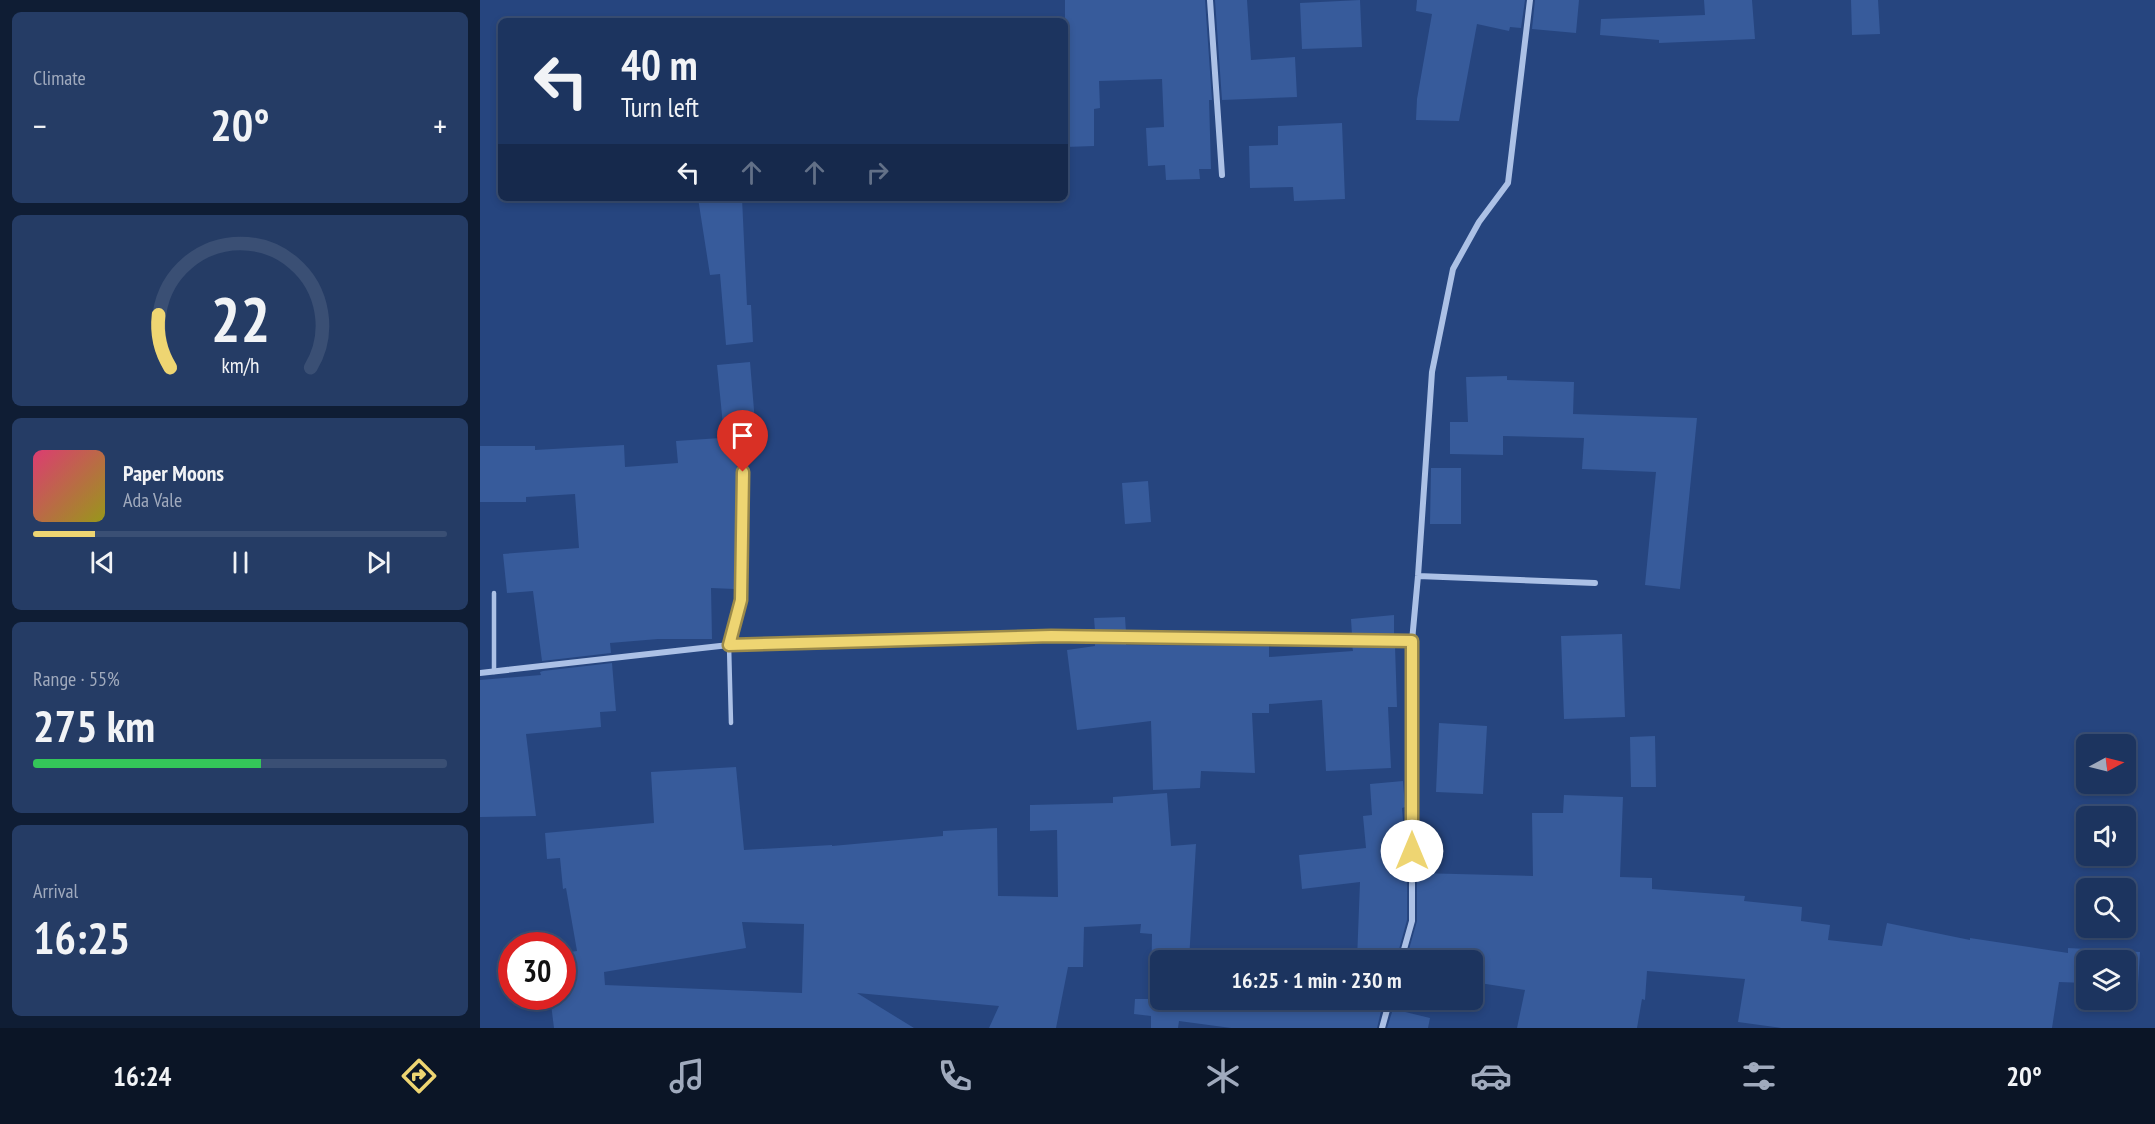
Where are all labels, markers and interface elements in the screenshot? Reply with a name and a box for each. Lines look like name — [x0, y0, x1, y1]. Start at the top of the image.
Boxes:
text: 40 m — [621, 37, 698, 92]
icon: left — [522, 42, 600, 120]
text: Climate — [33, 65, 86, 91]
text: Turn left — [621, 90, 699, 124]
text: 20° — [210, 95, 270, 153]
text: − — [33, 104, 47, 147]
text: + — [433, 104, 447, 147]
icon: left — [672, 156, 705, 189]
icon: ahead — [735, 156, 768, 189]
icon: ahead — [798, 156, 831, 189]
icon: right — [861, 156, 894, 189]
text: 22 — [210, 278, 270, 359]
text: km/h — [221, 351, 259, 379]
pin — [717, 410, 768, 472]
icon: arrive — [726, 419, 759, 452]
text: Paper Moons — [123, 459, 224, 487]
text: Ada Vale — [123, 487, 182, 513]
icon: previous — [86, 546, 119, 579]
icon: pause — [224, 546, 257, 579]
icon: next — [362, 546, 395, 579]
text: Range · 55% — [33, 666, 120, 692]
text: 275 km — [33, 696, 155, 754]
north arrow — [2076, 734, 2136, 794]
map controls — [2076, 734, 2136, 1010]
button: sound — [2076, 806, 2136, 866]
position arrow — [1380, 819, 1444, 883]
text: Arrival — [33, 878, 78, 904]
button: search — [2076, 878, 2136, 938]
text: 16:25 — [33, 908, 130, 966]
speed limit sign: 30 — [498, 932, 576, 1010]
button: layers — [2076, 950, 2136, 1010]
text: 16:25 · 1 min · 230 m — [1231, 966, 1402, 994]
icon: directions — [398, 1055, 440, 1097]
icon: music — [666, 1055, 708, 1097]
icon: phone — [934, 1055, 976, 1097]
icon: climate — [1202, 1055, 1244, 1097]
icon: car — [1470, 1055, 1512, 1097]
icon: filters — [1738, 1055, 1780, 1097]
text: 16:24 — [113, 1059, 171, 1093]
text: 20° — [2006, 1059, 2042, 1093]

